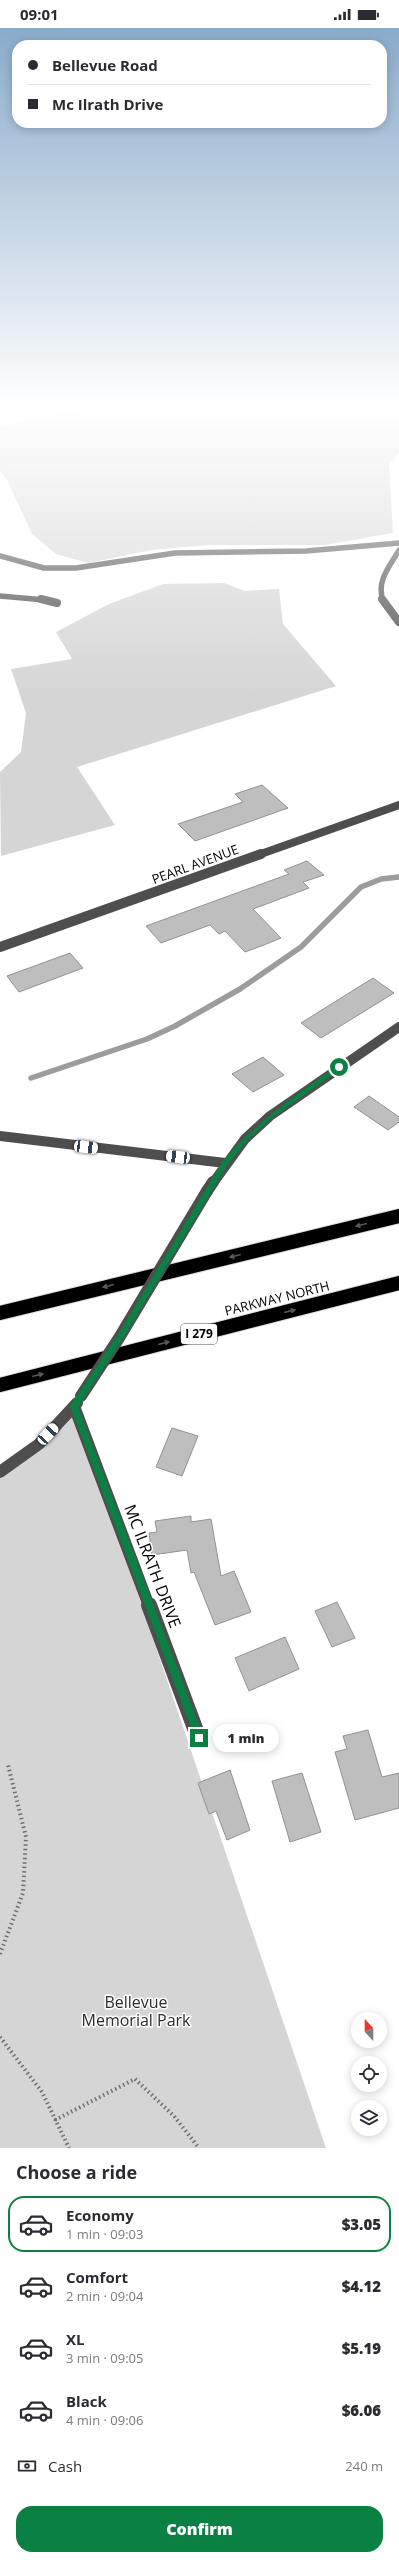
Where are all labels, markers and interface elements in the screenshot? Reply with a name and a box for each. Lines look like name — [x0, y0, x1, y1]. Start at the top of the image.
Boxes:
text: 09:01 — [20, 4, 59, 24]
text: Bellevue Road — [52, 55, 158, 75]
text: Mc Ilrath Drive — [52, 94, 163, 114]
street label: PEARL AVENUE — [149, 840, 241, 888]
route start — [330, 1058, 348, 1076]
car — [73, 1140, 99, 1154]
car — [165, 1150, 191, 1164]
one-way arrow — [355, 1222, 367, 1228]
one-way arrow — [229, 1253, 241, 1259]
street label: PARKWAY NORTH — [223, 1276, 331, 1320]
one-way arrow — [102, 1284, 115, 1290]
one-way arrow — [283, 1307, 296, 1313]
road number: I 279 — [181, 1324, 217, 1344]
one-way arrow — [158, 1340, 170, 1346]
one-way arrow — [32, 1372, 44, 1378]
car — [35, 1421, 61, 1447]
street label: MC ILRATH DRIVE — [119, 1501, 187, 1631]
callout: 1 min — [213, 1724, 279, 1752]
route end — [190, 1729, 208, 1747]
text: 1 min — [228, 1729, 264, 1747]
park label: Bellevue Memorial Park — [82, 1991, 191, 2031]
north arrow — [351, 2012, 387, 2048]
map controls — [351, 2012, 387, 2136]
button: locate — [351, 2056, 387, 2092]
button: layers — [351, 2100, 387, 2136]
text: Choose a ride — [16, 2160, 137, 2184]
text: Economy — [66, 2205, 134, 2225]
icon: car — [18, 2206, 54, 2242]
text: $3.05 — [342, 2214, 381, 2234]
text: 1 min · 09:03 — [66, 2225, 143, 2243]
text: Comfort — [66, 2267, 128, 2287]
icon: car — [18, 2268, 54, 2304]
text: $4.12 — [342, 2276, 381, 2296]
text: 2 min · 09:04 — [66, 2287, 143, 2305]
text: XL — [66, 2329, 84, 2349]
icon: car — [18, 2330, 54, 2366]
text: $5.19 — [342, 2338, 381, 2358]
text: 3 min · 09:05 — [66, 2349, 143, 2367]
text: Black — [66, 2391, 107, 2411]
icon: car — [18, 2392, 54, 2428]
text: $6.06 — [342, 2400, 381, 2420]
text: 4 min · 09:06 — [66, 2411, 143, 2429]
icon: cash — [16, 2455, 38, 2477]
text: Cash — [48, 2456, 82, 2476]
text: 240 m — [345, 2457, 383, 2475]
button: Confirm — [16, 2506, 383, 2552]

